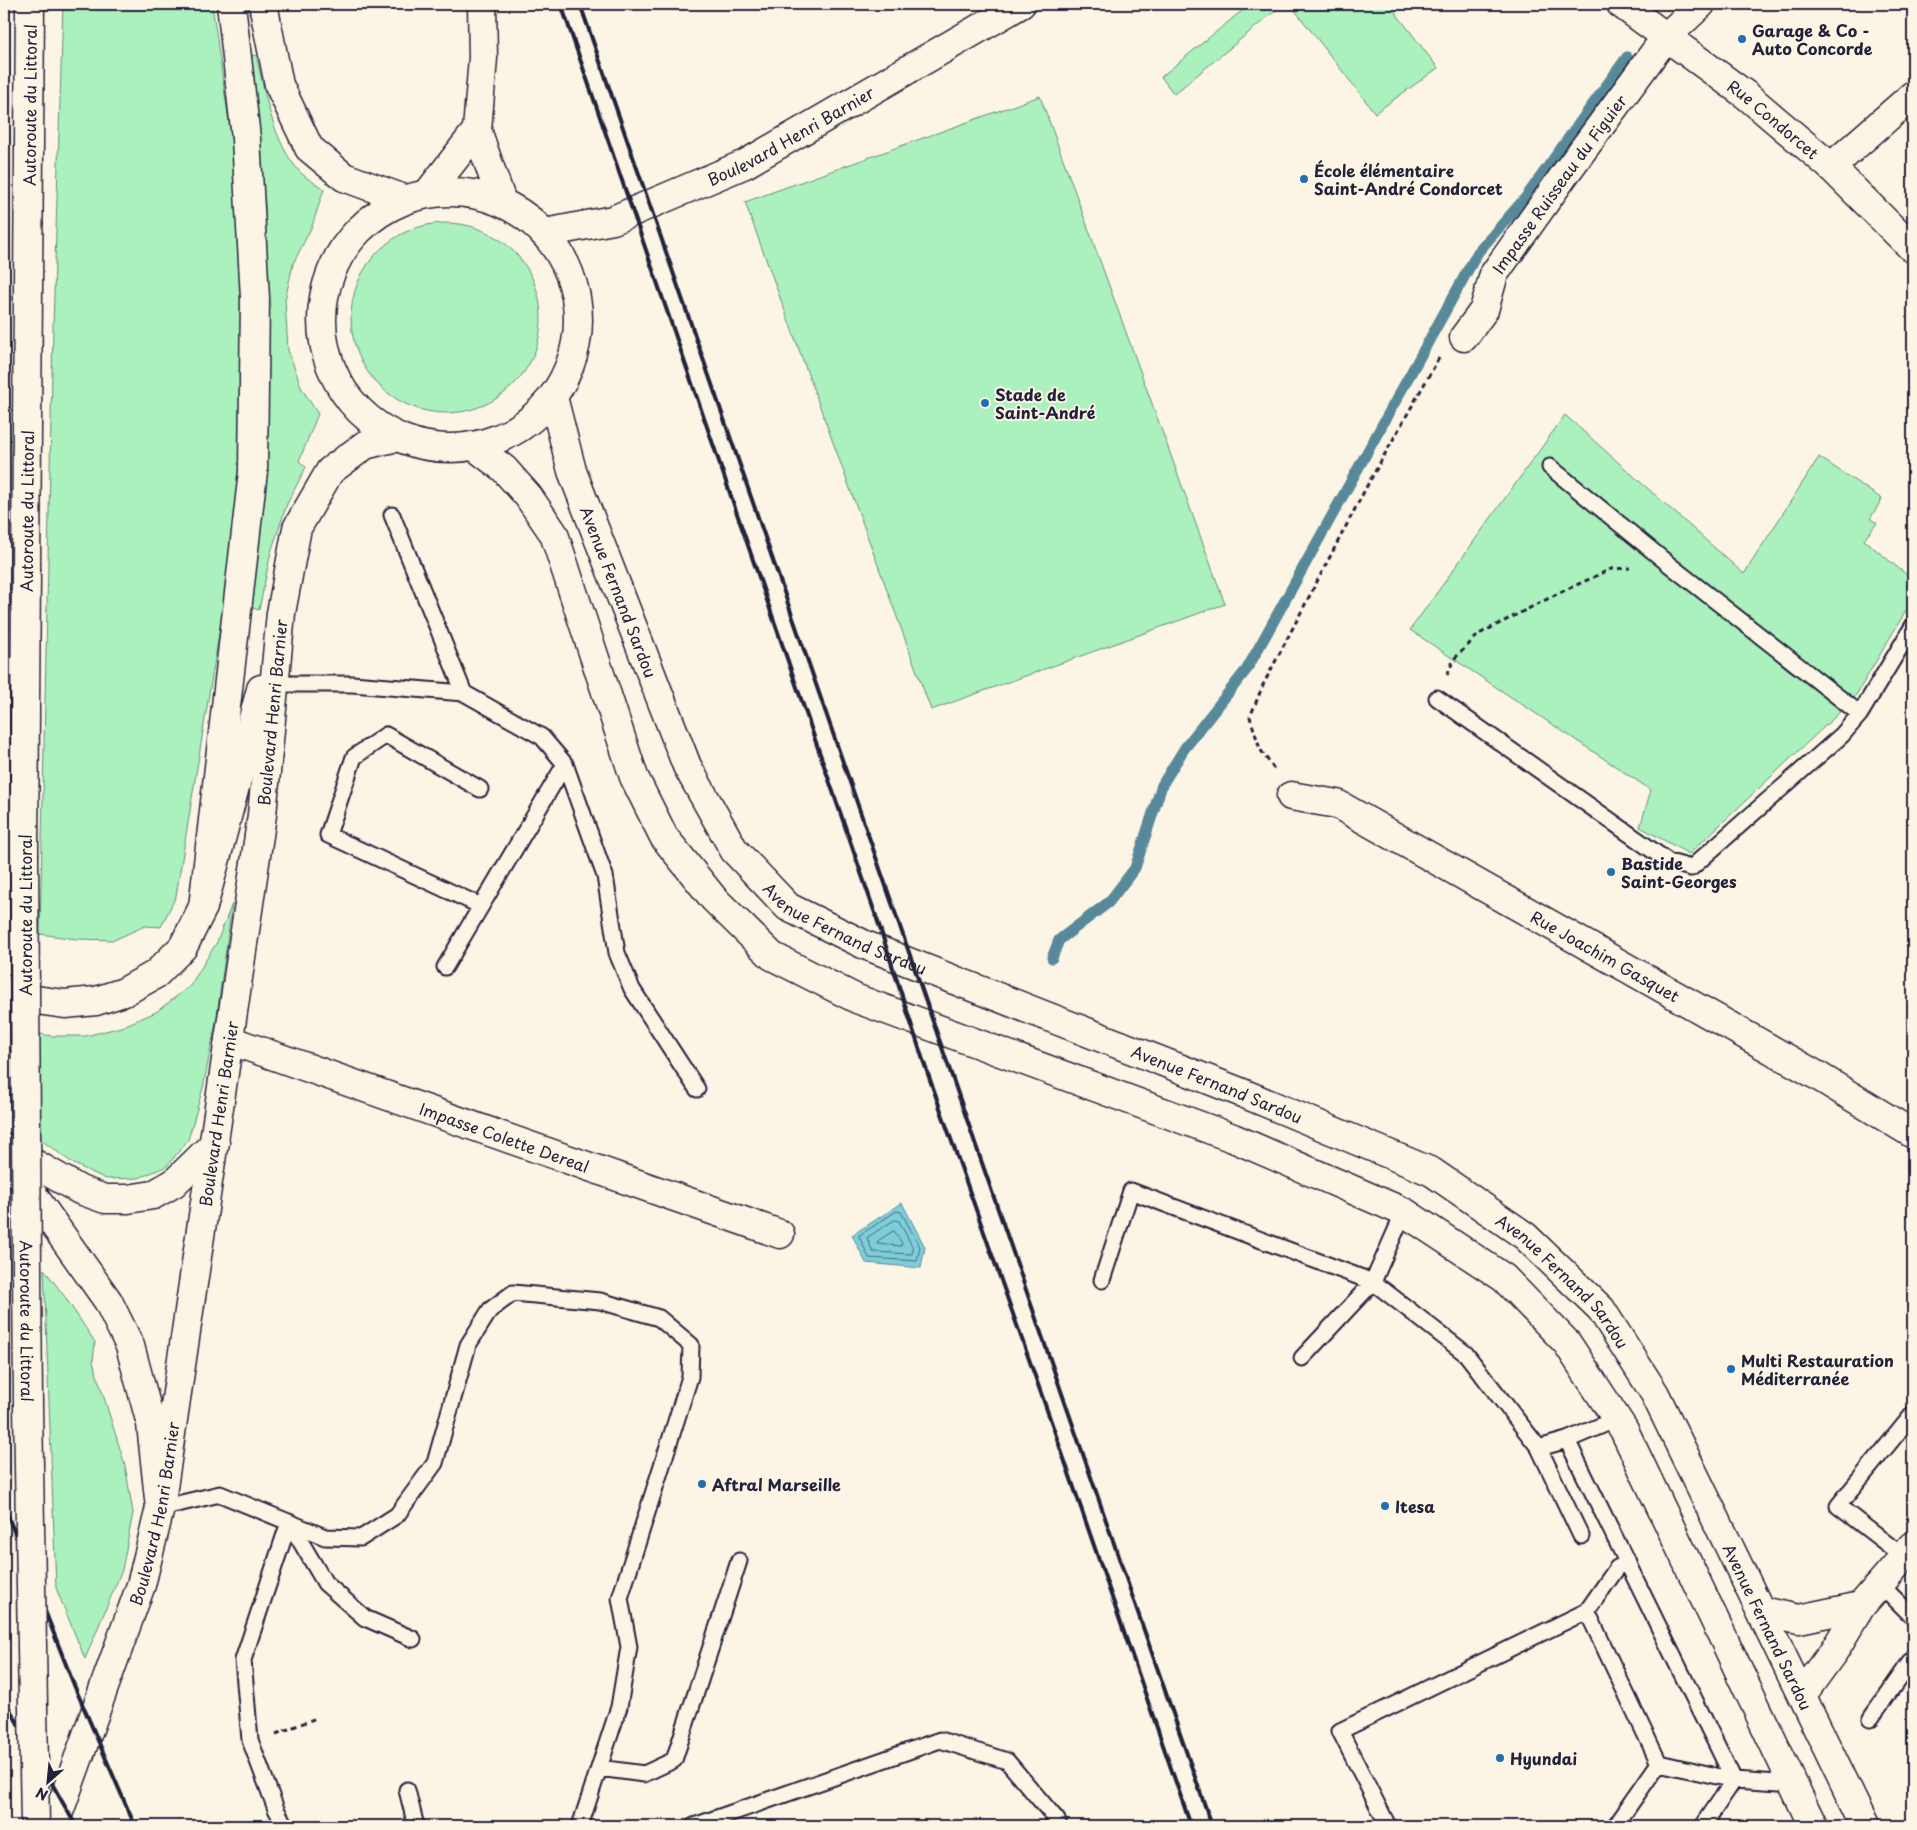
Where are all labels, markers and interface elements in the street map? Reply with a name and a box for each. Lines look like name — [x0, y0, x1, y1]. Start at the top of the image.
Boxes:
place label: Garage & Co - Auto Concorde — [1752, 18, 1873, 60]
street label: Autoroute du Littoral — [17, 24, 42, 186]
marker: Garage & Co - Auto Concorde — [1736, 33, 1748, 45]
street label: Rue Condorcet — [1723, 74, 1825, 164]
street label: Boulevard Henri Barnier — [703, 80, 879, 191]
street label: Impasse Ruisseau du Figuier — [1486, 89, 1632, 278]
place label: École élémentaire Saint-André Condorcet — [1314, 158, 1503, 200]
marker: École élémentaire Saint-André Condorcet — [1298, 173, 1310, 185]
place label: Stade de Saint-André — [995, 382, 1096, 424]
marker: Stade de Saint-André — [979, 397, 991, 409]
street label: Autoroute du Littoral — [14, 430, 39, 592]
street label: Avenue Fernand Sardou — [575, 503, 663, 681]
street label: Boulevard Henri Barnier — [251, 618, 292, 807]
street label: Autoroute du Littoral — [13, 834, 37, 996]
place label: Bastide Saint-Georges — [1621, 851, 1737, 893]
marker: Bastide Saint-Georges — [1605, 866, 1617, 878]
street label: Avenue Fernand Sardou — [758, 876, 930, 980]
street label: Rue Joachim Gasquet — [1527, 904, 1685, 1008]
street label: Boulevard Henri Barnier — [193, 1019, 244, 1208]
street label: Avenue Fernand Sardou — [1128, 1039, 1306, 1129]
street label: Impasse Colette Dereal — [416, 1096, 593, 1178]
street label: Avenue Fernand Sardou — [1491, 1208, 1635, 1353]
street label: Autoroute du Littoral — [15, 1240, 40, 1402]
place label: Multi Restauration Méditerranée — [1741, 1348, 1894, 1390]
marker: Multi Restauration Méditerranée — [1725, 1363, 1737, 1375]
street label: Boulevard Henri Barnier — [123, 1420, 185, 1609]
place label: Aftral Marseille — [712, 1472, 841, 1496]
marker: Aftral Marseille — [696, 1478, 708, 1490]
place label: Itesa — [1395, 1494, 1435, 1518]
marker: Itesa — [1379, 1500, 1391, 1512]
street label: Avenue Fernand Sardou — [1717, 1539, 1819, 1714]
place label: Hyundai — [1510, 1746, 1577, 1770]
marker: Hyundai — [1494, 1752, 1506, 1764]
north arrow — [22, 1758, 72, 1808]
text: N — [32, 1782, 52, 1806]

